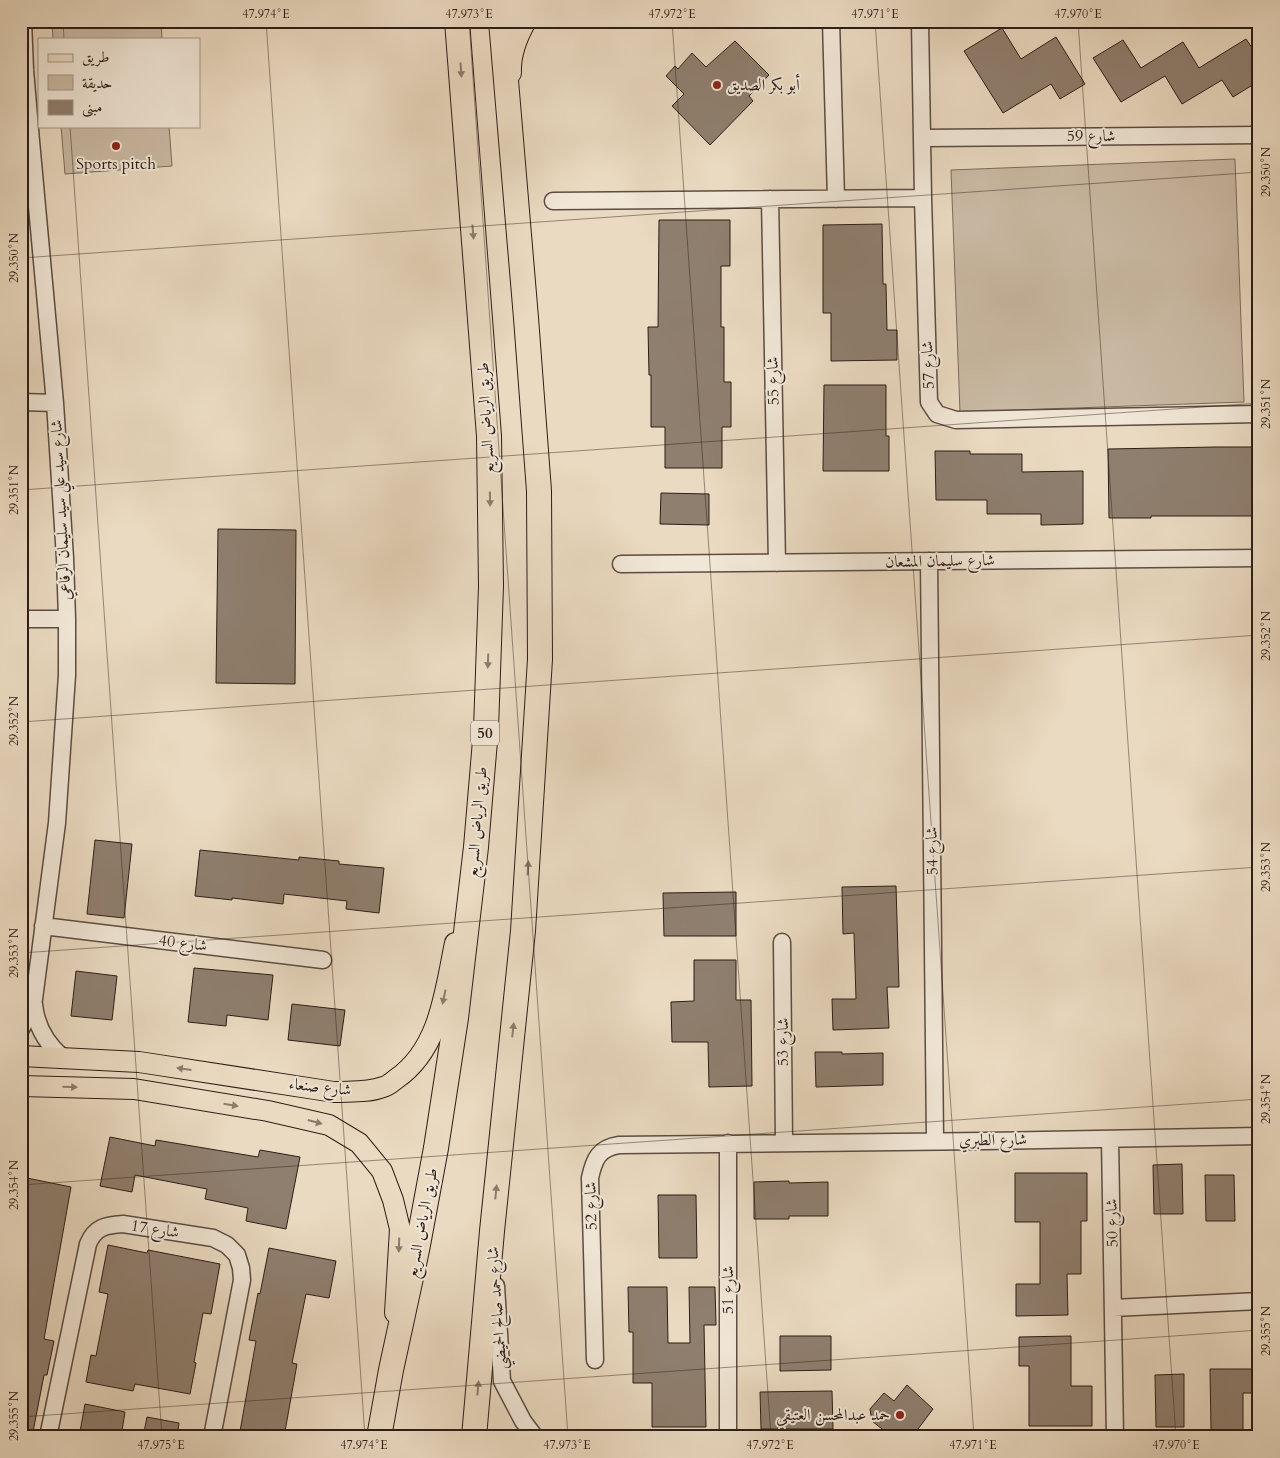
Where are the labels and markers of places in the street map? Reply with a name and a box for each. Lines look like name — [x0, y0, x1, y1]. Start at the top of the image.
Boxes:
place label: أبو بكر الصديق — [727, 73, 800, 96]
marker: أبو بكر الصديق — [711, 79, 723, 91]
marker: Sports pitch — [110, 140, 122, 152]
place label: Sports pitch — [76, 153, 156, 175]
place label: حمد عبدالمحسن العتيقي — [776, 1404, 890, 1430]
marker: حمد عبدالمحسن العتيقي — [894, 1409, 906, 1421]

